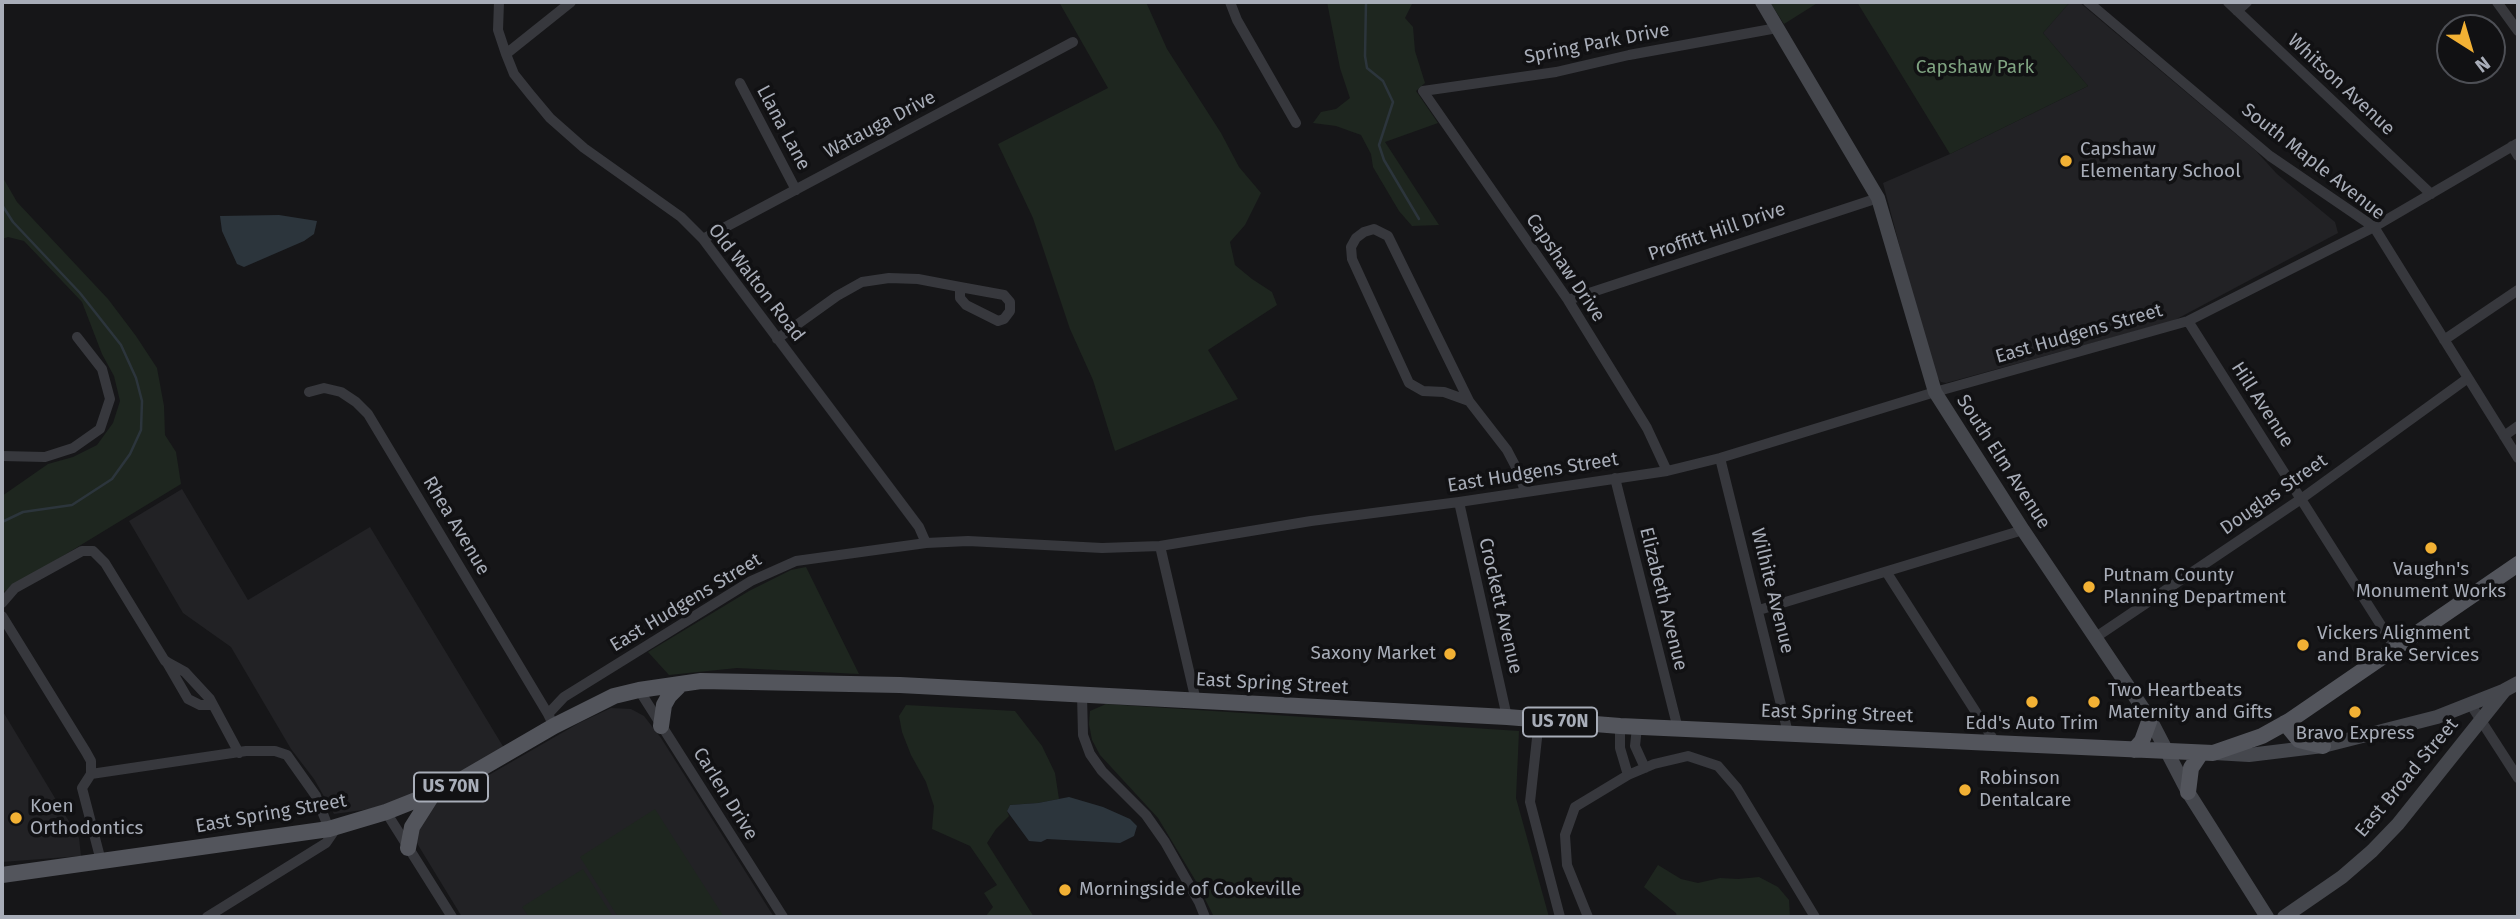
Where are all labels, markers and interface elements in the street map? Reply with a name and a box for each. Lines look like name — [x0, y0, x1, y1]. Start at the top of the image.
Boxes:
north arrow — [2436, 14, 2506, 84]
street label: Spring Park Drive — [1522, 19, 1672, 69]
street label: Whitson Avenue — [2283, 30, 2399, 140]
text: N — [2471, 52, 2495, 78]
park label: Capshaw Park — [1916, 57, 2034, 79]
street label: Llana Lane — [751, 82, 815, 174]
street label: Watauga Drive — [820, 86, 940, 164]
street label: South Maple Avenue — [2237, 99, 2389, 225]
place label: Capshaw Elementary School — [2080, 139, 2241, 183]
marker: Capshaw Elementary School — [2058, 153, 2074, 169]
street label: Proffitt Hill Drive — [1645, 198, 1789, 266]
street label: Capshaw Drive — [1520, 210, 1610, 326]
street label: Old Walton Road — [703, 219, 809, 347]
street label: East Hudgens Street — [1993, 299, 2165, 369]
street label: Hill Avenue — [2226, 358, 2298, 452]
street label: South Elm Avenue — [1951, 391, 2055, 533]
street label: East Hudgens Street — [1446, 448, 1620, 498]
street label: Douglas Street — [2216, 450, 2332, 540]
street label: Rhea Avenue — [418, 472, 494, 580]
street label: Elizabeth Avenue — [1634, 525, 1692, 673]
street label: Wilhite Avenue — [1745, 526, 1799, 656]
street label: Crockett Avenue — [1473, 536, 1527, 676]
marker: Vaughn's Monument Works — [2423, 540, 2439, 556]
street label: East Hudgens Street — [606, 549, 766, 657]
place label: Vaughn's Monument Works — [2356, 559, 2506, 603]
place label: Putnam County Planning Department — [2103, 565, 2286, 609]
marker: Putnam County Planning Department — [2081, 579, 2097, 595]
place label: Vickers Alignment and Brake Services — [2317, 623, 2479, 667]
marker: Vickers Alignment and Brake Services — [2295, 637, 2311, 653]
place label: Saxony Market — [1311, 643, 1436, 665]
marker: Saxony Market — [1442, 646, 1458, 662]
street label: East Spring Street — [1195, 669, 1349, 699]
place label: Two Heartbeats Maternity and Gifts — [2108, 680, 2272, 724]
marker: Edd's Auto Trim — [2024, 694, 2040, 710]
marker: Two Heartbeats Maternity and Gifts — [2086, 694, 2102, 710]
street label: East Spring Street — [1760, 700, 1914, 728]
marker: Bravo Express — [2347, 704, 2363, 720]
road number: US 70N — [1523, 708, 1597, 736]
place label: Edd's Auto Trim — [1965, 713, 2099, 735]
street label: East Broad Street — [2351, 714, 2463, 842]
place label: Bravo Express — [2295, 723, 2415, 745]
street label: Carlen Drive — [688, 744, 762, 844]
place label: Robinson Dentalcare — [1979, 768, 2071, 812]
road number: US 70N — [414, 772, 488, 802]
marker: Robinson Dentalcare — [1957, 782, 1973, 798]
street label: East Spring Street — [194, 790, 348, 838]
place label: Koen Orthodontics — [30, 796, 143, 840]
marker: Koen Orthodontics — [8, 810, 24, 826]
place label: Morningside of Cookeville — [1079, 879, 1301, 901]
marker: Morningside of Cookeville — [1057, 882, 1073, 898]

